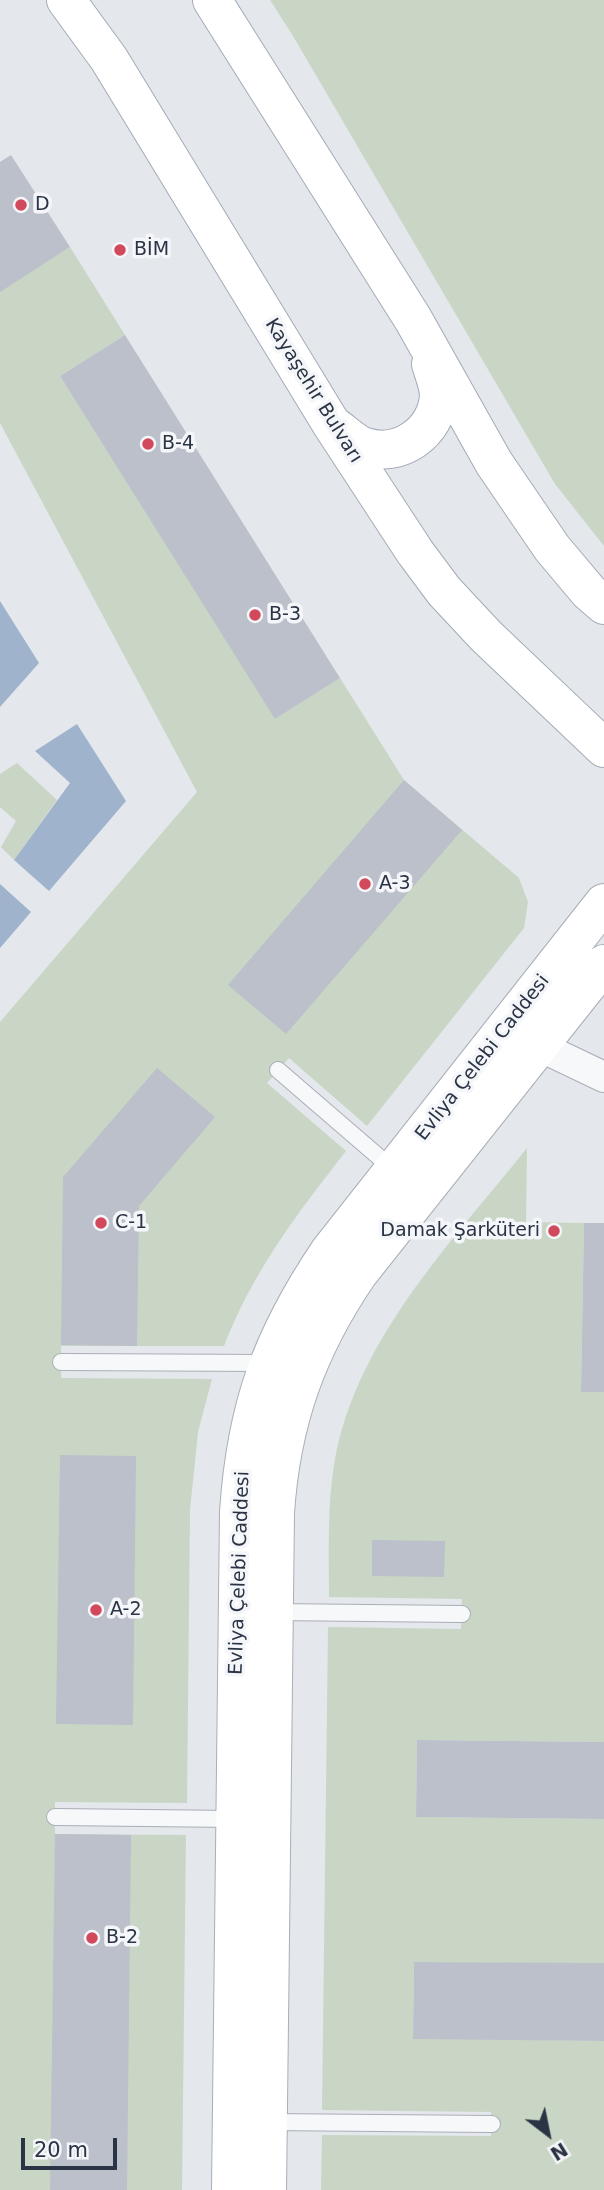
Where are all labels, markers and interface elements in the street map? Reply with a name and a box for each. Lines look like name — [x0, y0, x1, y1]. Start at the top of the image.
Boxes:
place label: D — [35, 194, 50, 216]
marker: D — [13, 197, 29, 213]
place label: BİM — [134, 239, 169, 261]
marker: BİM — [112, 242, 128, 258]
street label: Kayaşehir Bulvarı — [259, 315, 367, 467]
place label: B-4 — [162, 433, 194, 455]
marker: B-4 — [140, 436, 156, 452]
place label: B-3 — [269, 604, 301, 626]
marker: B-3 — [247, 607, 263, 623]
place label: A-3 — [379, 873, 411, 895]
marker: A-3 — [357, 876, 373, 892]
street label: Evliya Çelebi Caddesi — [411, 971, 555, 1145]
place label: C-1 — [115, 1212, 147, 1234]
marker: C-1 — [93, 1215, 109, 1231]
place label: Damak Şarküteri — [380, 1220, 540, 1242]
marker: Damak Şarküteri — [546, 1223, 562, 1239]
street label: Evliya Çelebi Caddesi — [225, 1471, 255, 1675]
place label: A-2 — [110, 1599, 142, 1621]
marker: A-2 — [88, 1602, 104, 1618]
place label: B-2 — [106, 1927, 138, 1949]
marker: B-2 — [84, 1930, 100, 1946]
north arrow — [513, 2099, 583, 2169]
scale bar — [24, 2124, 121, 2168]
text: 20 m — [34, 2138, 88, 2162]
text: N — [547, 2138, 572, 2165]

